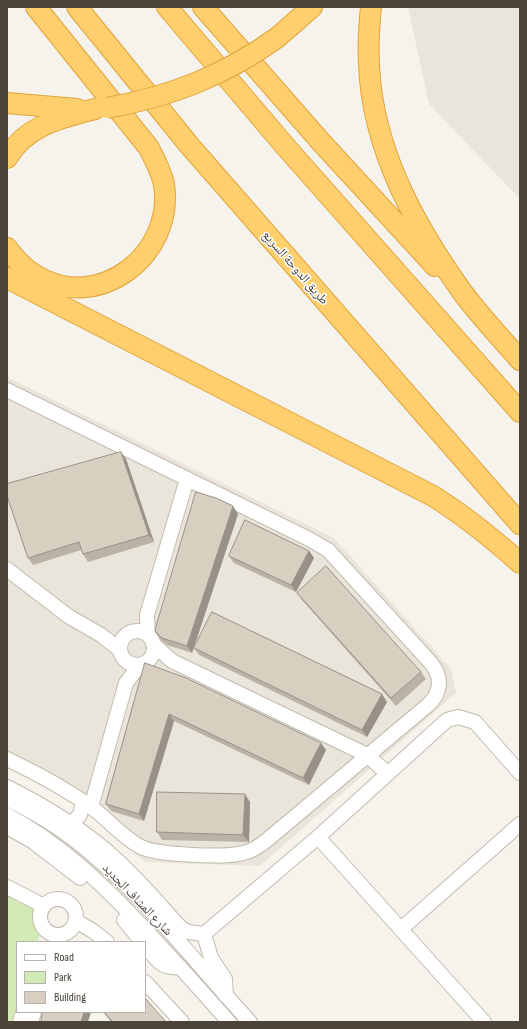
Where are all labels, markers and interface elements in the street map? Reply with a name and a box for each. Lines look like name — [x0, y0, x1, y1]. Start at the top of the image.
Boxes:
street label: طريق الدوحة السريع — [258, 228, 332, 308]
street label: شارع المشاف الجديد — [99, 861, 175, 939]
legend — [16, 941, 146, 1013]
text: Road — [54, 950, 74, 965]
text: Park — [54, 970, 72, 985]
text: Building — [54, 990, 86, 1005]

